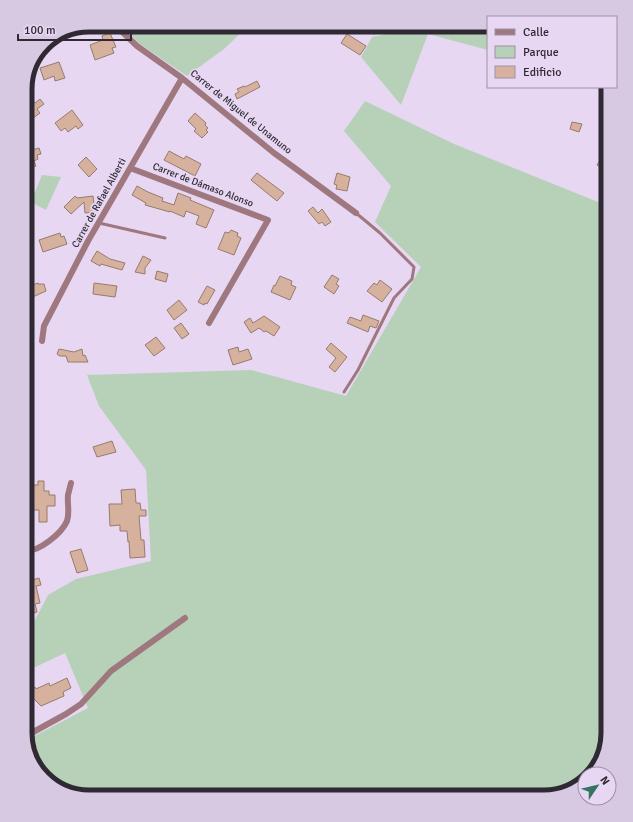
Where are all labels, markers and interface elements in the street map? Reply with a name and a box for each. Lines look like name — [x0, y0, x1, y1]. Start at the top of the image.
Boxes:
scale bar — [18, 16, 131, 42]
legend — [487, 16, 617, 88]
text: 100 m — [24, 23, 56, 38]
text: Calle — [523, 25, 549, 40]
text: Parque — [523, 45, 559, 60]
text: Edificio — [523, 65, 561, 80]
street label: Carrer de Miguel de Unamuno — [188, 67, 294, 157]
street label: Carrer de Rafael Alberti — [69, 156, 129, 250]
street label: Carrer de Dámaso Alonso — [151, 160, 255, 210]
north arrow — [577, 766, 617, 806]
text: N — [597, 774, 612, 787]

